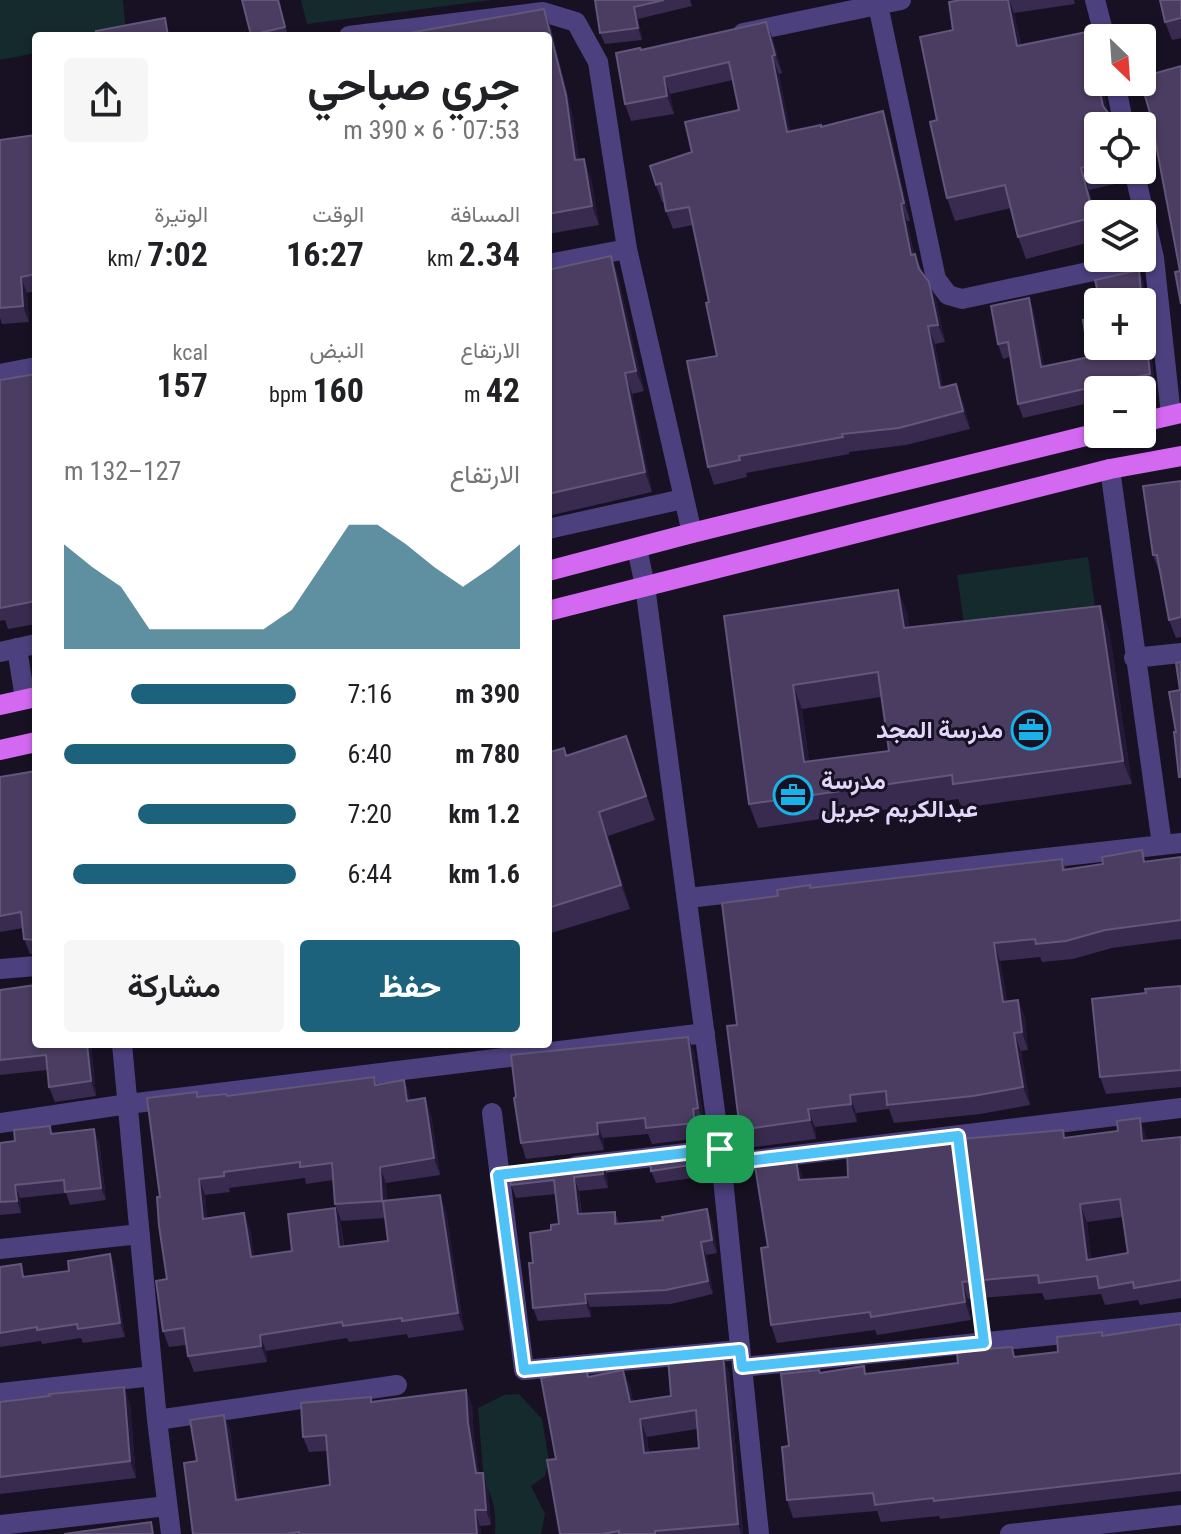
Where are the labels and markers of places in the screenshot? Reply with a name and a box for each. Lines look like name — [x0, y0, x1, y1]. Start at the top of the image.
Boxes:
office icon: مدرسة المجد — [1010, 709, 1052, 751]
place label: مدرسة المجد — [876, 716, 1003, 745]
place label: مدرسة عبدالكريم جبريل — [821, 767, 978, 825]
office icon: مدرسة عبدالكريم جبريل — [772, 774, 814, 816]
pin — [686, 1115, 754, 1183]

